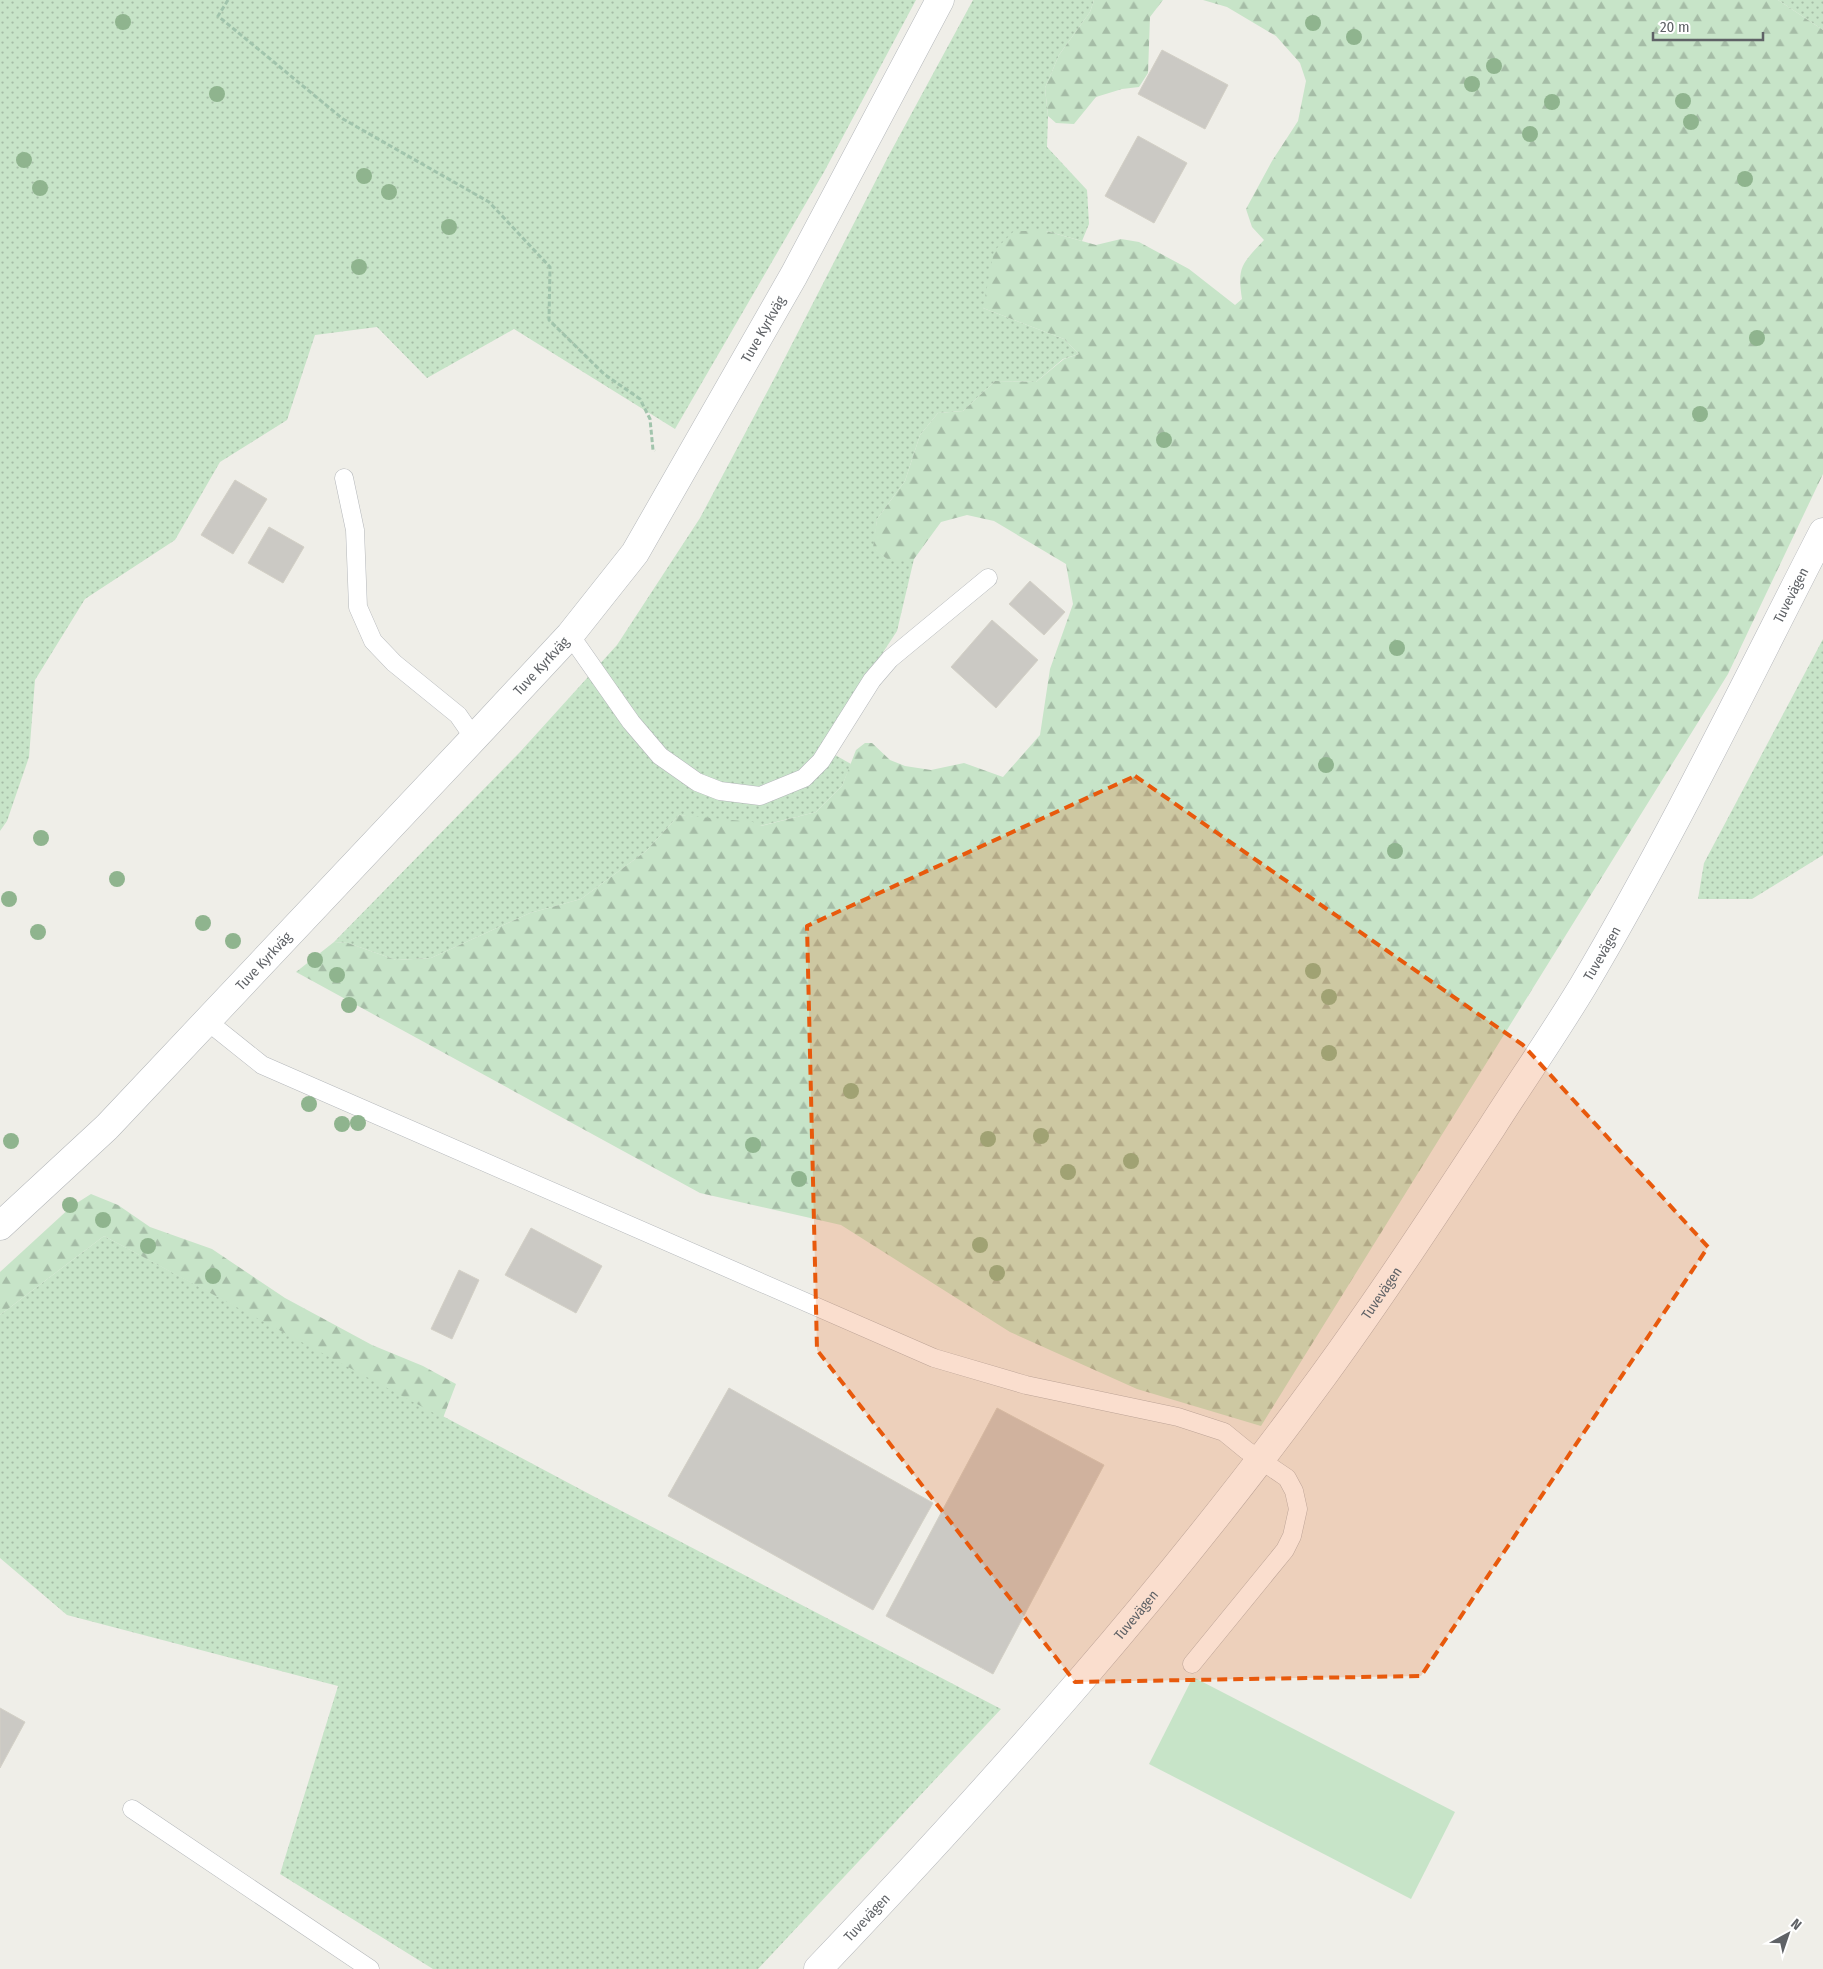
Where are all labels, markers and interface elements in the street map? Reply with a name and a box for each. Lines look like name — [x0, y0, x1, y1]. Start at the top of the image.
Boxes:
scale bar — [1653, 10, 1763, 42]
text: 20 m — [1660, 18, 1690, 36]
street label: Tuve Kyrkväg — [738, 293, 789, 366]
street label: Tuvevägen — [1770, 565, 1812, 626]
street label: Tuve Kyrkväg — [510, 633, 573, 699]
street label: Tuvevägen — [1580, 923, 1625, 984]
street label: Tuve Kyrkväg — [232, 928, 296, 994]
street label: Tuvevägen — [1358, 1264, 1406, 1323]
street label: Tuvevägen — [1111, 1587, 1162, 1644]
street label: Tuvevägen — [840, 1890, 894, 1945]
north arrow — [1763, 1909, 1813, 1959]
text: N — [1787, 1915, 1805, 1934]

